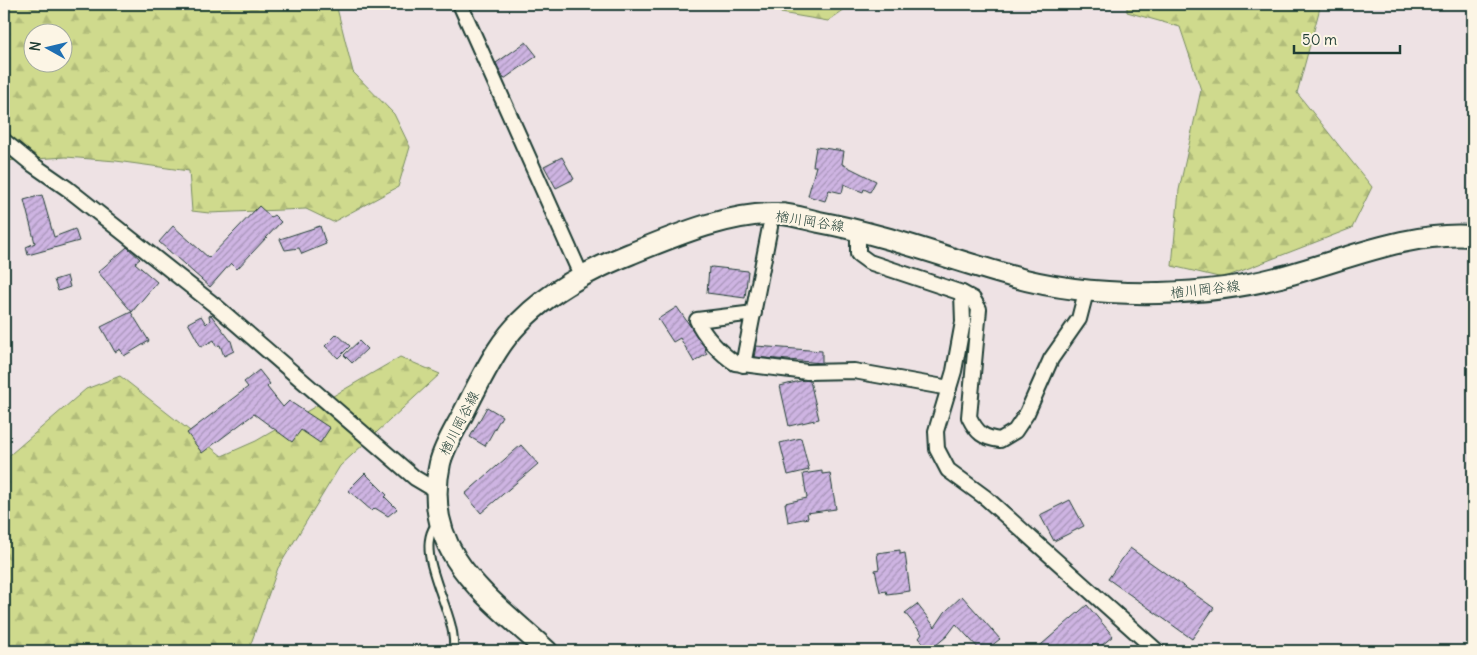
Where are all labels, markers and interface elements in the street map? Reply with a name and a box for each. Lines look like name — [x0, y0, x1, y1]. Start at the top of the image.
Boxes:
north arrow — [22, 22, 72, 72]
scale bar — [1294, 22, 1401, 54]
text: 50 m — [1302, 30, 1337, 49]
text: N — [26, 40, 45, 52]
street label: 楢川岡谷線 — [774, 207, 846, 235]
street label: 楢川岡谷線 — [1169, 276, 1241, 302]
street label: 楢川岡谷線 — [435, 388, 483, 458]

